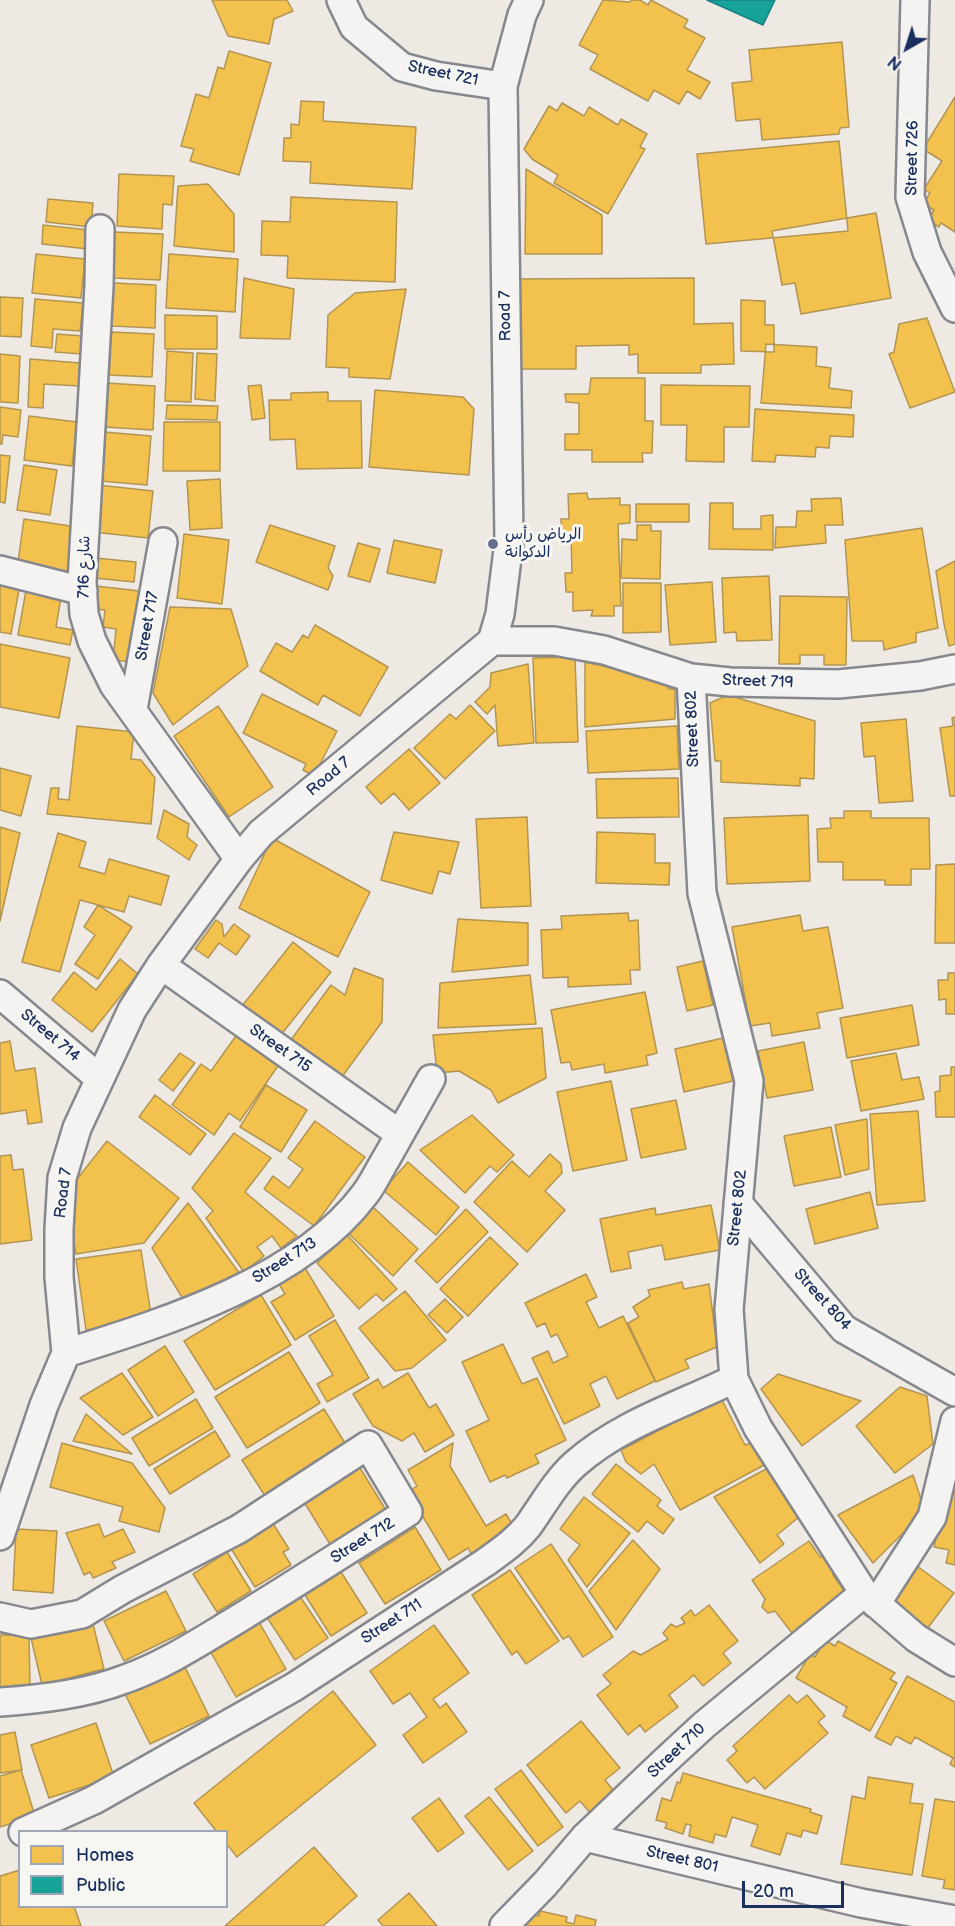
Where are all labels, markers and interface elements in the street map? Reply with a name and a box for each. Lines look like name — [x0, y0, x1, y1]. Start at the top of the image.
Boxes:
north arrow — [877, 18, 937, 78]
text: N — [885, 51, 906, 74]
street label: Street 721 — [406, 57, 480, 91]
street label: Street 726 — [903, 120, 923, 196]
street label: Road 7 — [496, 290, 516, 342]
place label: الرياض رأس الدكوانة — [505, 525, 581, 563]
street label: شارع 716 — [75, 535, 95, 599]
marker: الرياض رأس الدكوانة — [486, 537, 500, 551]
street label: Street 717 — [132, 590, 164, 662]
street label: Street 719 — [722, 671, 794, 693]
street label: Street 802 — [682, 690, 704, 768]
street label: Road 7 — [303, 753, 355, 801]
street label: Street 714 — [16, 1005, 84, 1067]
street label: Street 715 — [245, 1021, 315, 1077]
street label: Road 7 — [51, 1167, 77, 1219]
street label: Street 802 — [724, 1169, 752, 1247]
street label: Street 713 — [249, 1234, 321, 1288]
street label: Street 804 — [789, 1265, 855, 1335]
street label: Street 712 — [327, 1514, 399, 1568]
street label: Street 711 — [358, 1595, 426, 1649]
street label: Street 710 — [644, 1720, 710, 1782]
legend — [18, 1830, 228, 1908]
street label: Street 801 — [644, 1842, 720, 1878]
text: Homes — [76, 1845, 134, 1866]
scale bar — [745, 1869, 847, 1907]
text: Public — [76, 1875, 125, 1896]
text: 20 m — [753, 1881, 794, 1902]

